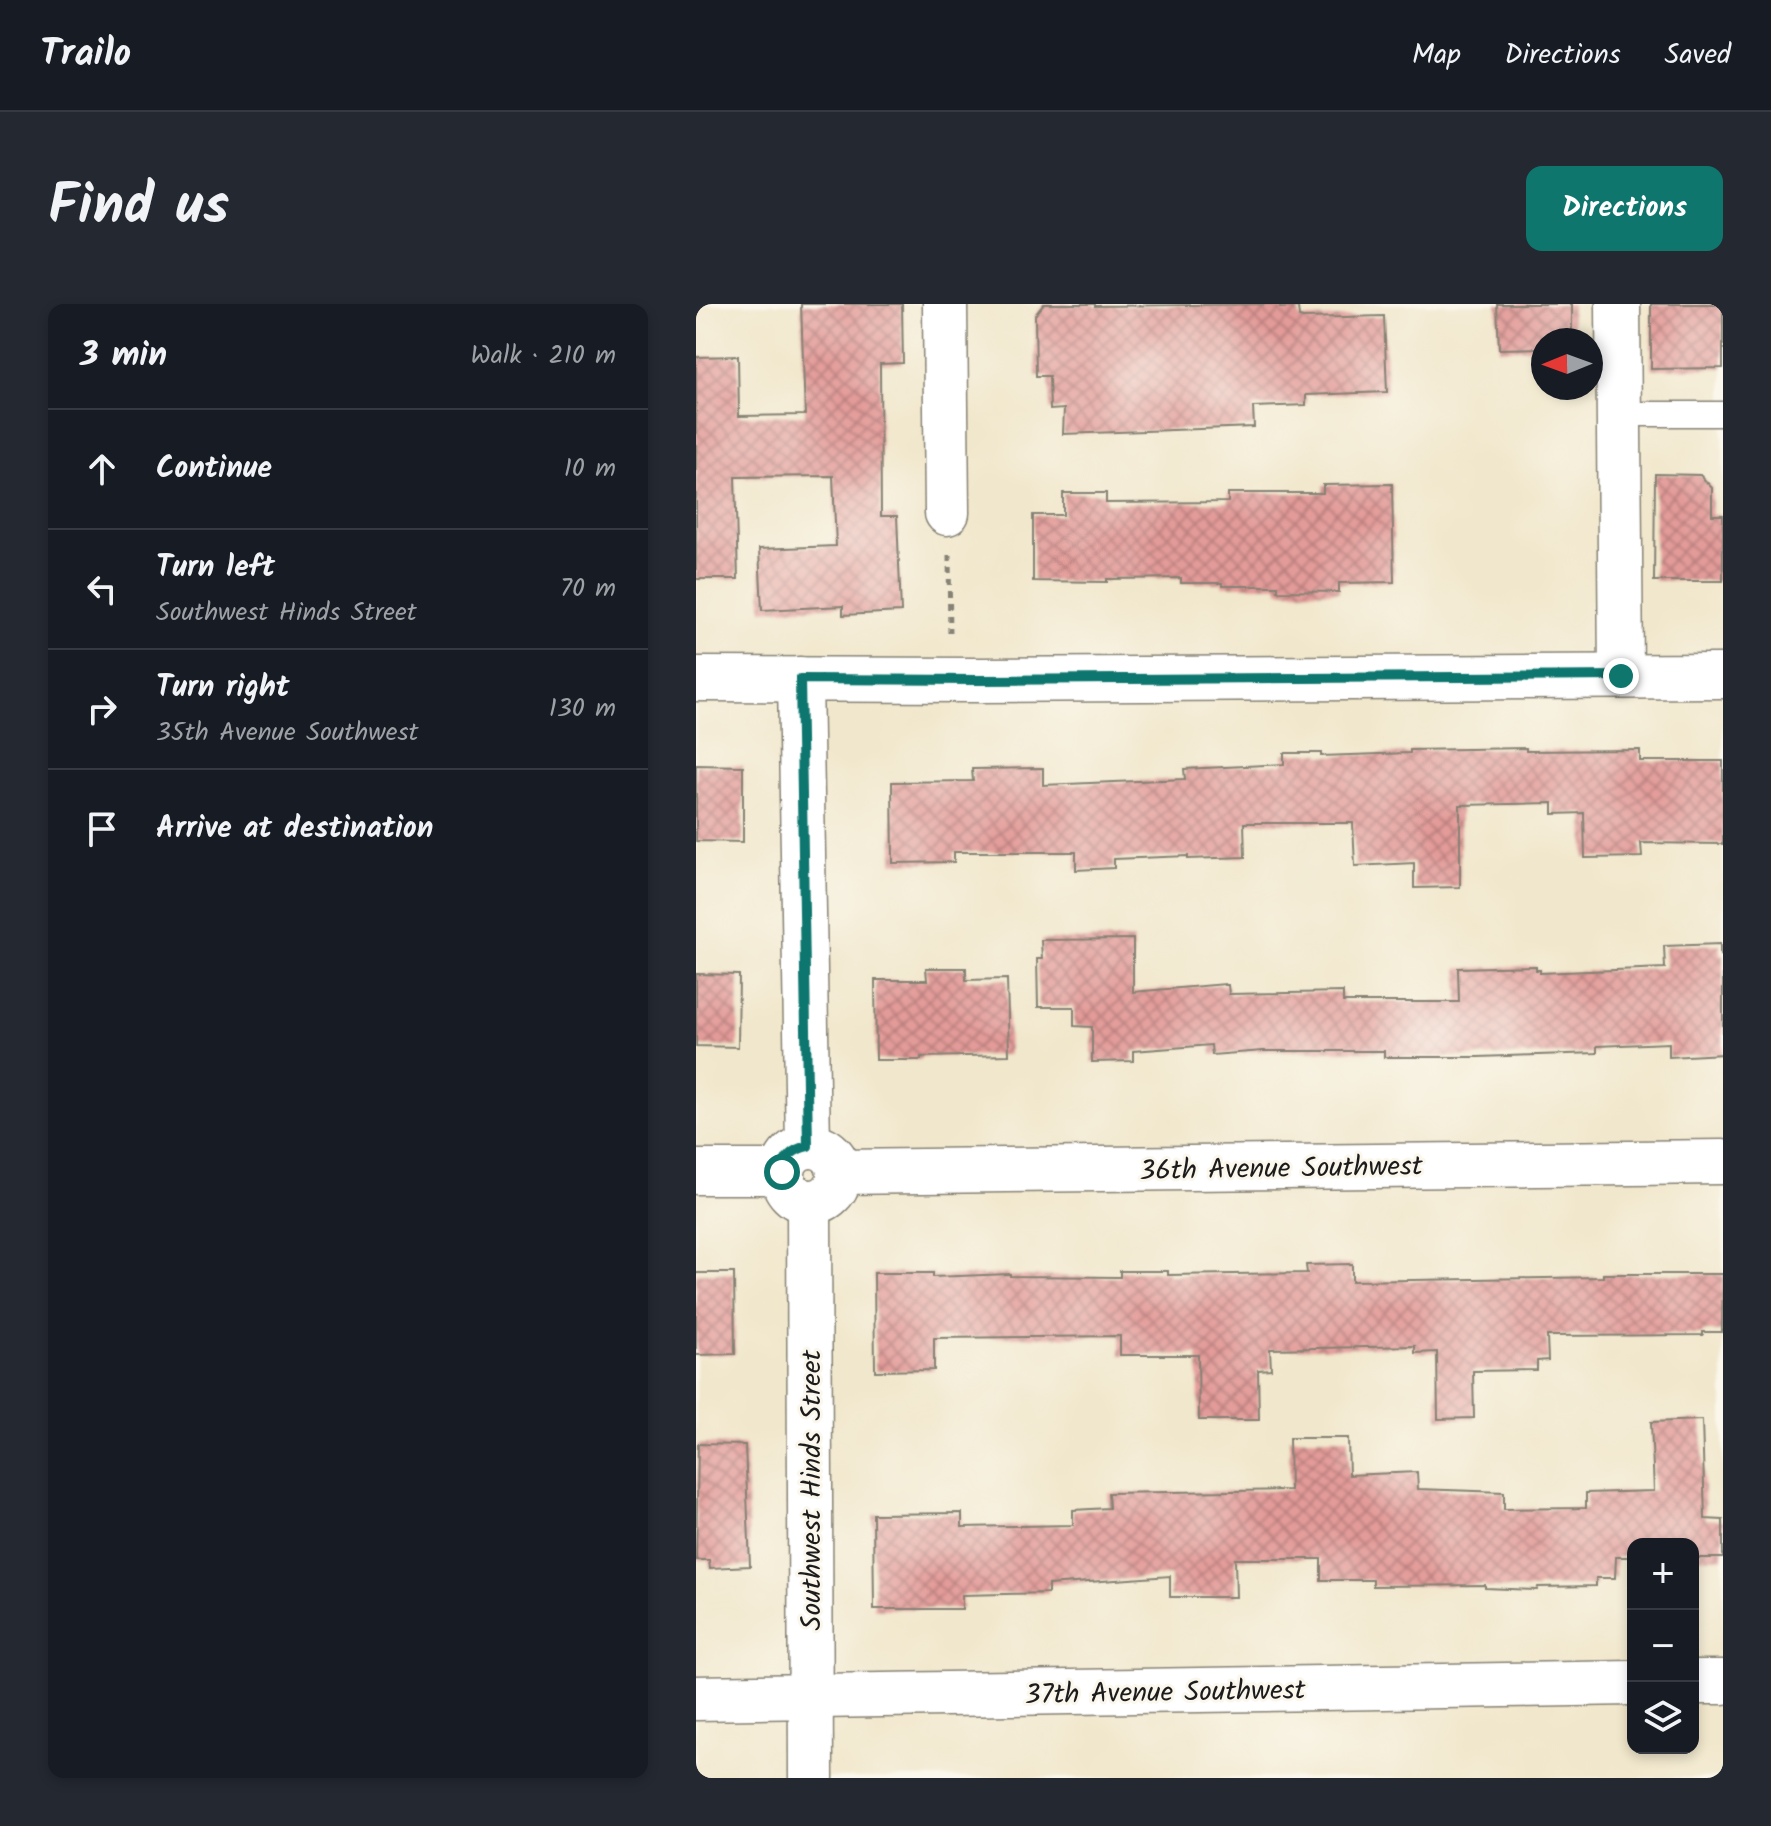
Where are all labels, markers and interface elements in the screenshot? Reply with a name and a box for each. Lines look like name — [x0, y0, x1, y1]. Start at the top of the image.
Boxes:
text: Trailo — [40, 25, 131, 85]
text: Map — [1412, 33, 1461, 78]
text: Directions — [1505, 33, 1621, 78]
text: Saved — [1665, 33, 1731, 78]
text: Find us — [48, 163, 229, 253]
button: Directions — [1526, 166, 1723, 251]
north arrow — [1531, 328, 1603, 400]
text: 3 min — [80, 329, 167, 383]
text: Walk · 210 m — [471, 335, 616, 377]
text: Continue — [156, 445, 272, 493]
icon: ahead — [80, 447, 124, 491]
text: 10 m — [564, 448, 616, 490]
text: Turn left — [156, 544, 275, 592]
icon: left — [80, 567, 124, 611]
text: 70 m — [560, 568, 616, 610]
text: Southwest Hinds Street — [156, 592, 417, 634]
route end — [1603, 658, 1639, 694]
text: Turn right — [156, 664, 289, 712]
icon: right — [80, 687, 124, 731]
text: 130 m — [549, 688, 616, 730]
text: 35th Avenue Southwest — [156, 712, 419, 754]
text: Arrive at destination — [156, 805, 433, 853]
icon: arrive — [80, 807, 124, 851]
street label: 36th Avenue Southwest — [1139, 1145, 1424, 1194]
route start — [764, 1154, 800, 1190]
street label: Southwest Hinds Street — [790, 1348, 835, 1630]
map controls — [1627, 1538, 1699, 1754]
button: + — [1627, 1538, 1699, 1610]
button: − — [1627, 1610, 1699, 1682]
street label: 37th Avenue Southwest — [1024, 1669, 1307, 1718]
button: layers — [1627, 1682, 1699, 1754]

